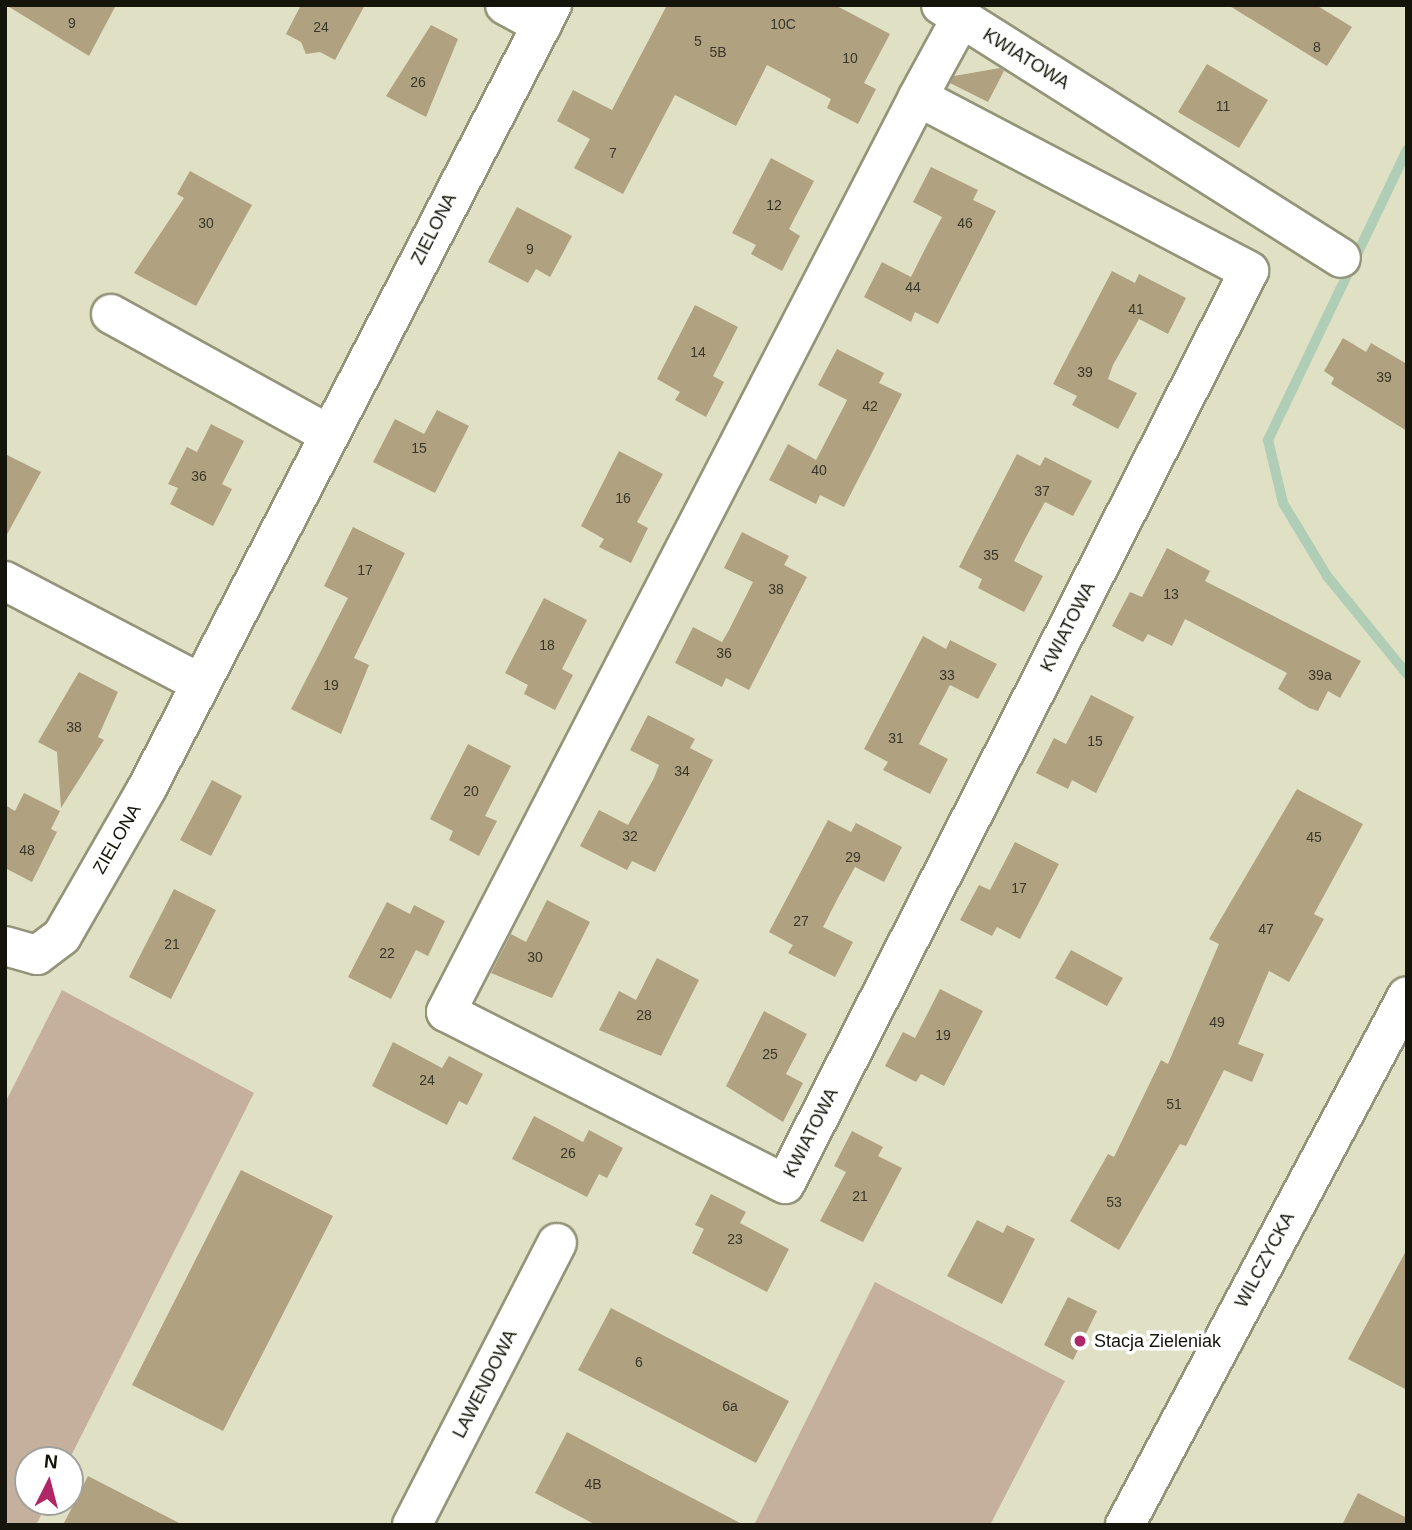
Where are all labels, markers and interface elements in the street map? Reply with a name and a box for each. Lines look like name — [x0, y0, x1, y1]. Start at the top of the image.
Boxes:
house number: 9 — [68, 15, 76, 31]
house number: 10C — [770, 16, 796, 32]
house number: 24 — [313, 19, 329, 35]
street label: KWIATOWA — [979, 24, 1073, 94]
house number: 5 — [694, 33, 702, 49]
house number: 8 — [1313, 39, 1321, 55]
house number: 5B — [709, 44, 727, 60]
house number: 10 — [842, 50, 858, 66]
house number: 26 — [410, 74, 426, 90]
house number: 11 — [1216, 98, 1230, 114]
house number: 7 — [609, 145, 617, 161]
street label: ZIELONA — [407, 190, 461, 268]
house number: 12 — [766, 197, 782, 213]
house number: 30 — [198, 215, 214, 231]
house number: 46 — [957, 215, 973, 231]
house number: 9 — [526, 241, 534, 257]
house number: 44 — [905, 279, 921, 295]
house number: 41 — [1128, 301, 1144, 317]
house number: 14 — [690, 344, 706, 360]
house number: 39 — [1077, 364, 1093, 380]
house number: 39 — [1376, 369, 1392, 385]
house number: 42 — [862, 398, 878, 414]
house number: 15 — [411, 440, 427, 456]
house number: 40 — [811, 462, 827, 478]
house number: 36 — [191, 468, 207, 484]
house number: 37 — [1034, 483, 1050, 499]
house number: 16 — [615, 490, 631, 506]
house number: 35 — [983, 547, 999, 563]
house number: 17 — [357, 562, 373, 578]
street label: KWIATOWA — [1036, 579, 1100, 675]
house number: 38 — [768, 581, 784, 597]
house number: 13 — [1163, 586, 1179, 602]
house number: 18 — [539, 637, 555, 653]
house number: 36 — [716, 645, 732, 661]
house number: 33 — [939, 667, 955, 683]
house number: 39a — [1308, 667, 1332, 683]
house number: 19 — [323, 677, 339, 693]
house number: 38 — [66, 719, 82, 735]
house number: 31 — [888, 730, 904, 746]
house number: 15 — [1087, 733, 1103, 749]
house number: 34 — [674, 763, 690, 779]
house number: 20 — [463, 783, 479, 799]
street label: ZIELONA — [88, 800, 146, 878]
house number: 32 — [622, 828, 638, 844]
house number: 45 — [1306, 829, 1322, 845]
house number: 48 — [19, 842, 35, 858]
house number: 29 — [845, 849, 861, 865]
house number: 17 — [1011, 880, 1027, 896]
house number: 27 — [793, 913, 809, 929]
house number: 47 — [1258, 921, 1274, 937]
house number: 21 — [164, 936, 180, 952]
house number: 22 — [379, 945, 395, 961]
house number: 30 — [527, 949, 543, 965]
house number: 28 — [636, 1007, 652, 1023]
house number: 49 — [1209, 1014, 1225, 1030]
house number: 19 — [935, 1027, 951, 1043]
house number: 25 — [762, 1046, 778, 1062]
house number: 24 — [419, 1072, 435, 1088]
street label: KWIATOWA — [779, 1085, 843, 1181]
house number: 51 — [1166, 1096, 1182, 1112]
house number: 26 — [560, 1145, 576, 1161]
house number: 21 — [852, 1188, 868, 1204]
house number: 53 — [1106, 1194, 1122, 1210]
street label: WILCZYCKA — [1231, 1209, 1299, 1311]
house number: 23 — [727, 1231, 743, 1247]
street label: LAWENDOWA — [448, 1326, 522, 1442]
place label: Stacja Zieleniak — [1094, 1330, 1221, 1352]
marker: Stacja Zieleniak — [1072, 1333, 1088, 1349]
house number: 6 — [635, 1354, 643, 1370]
house number: 6a — [722, 1398, 738, 1414]
north arrow — [14, 1446, 84, 1516]
text: N — [43, 1450, 59, 1473]
house number: 4B — [584, 1476, 602, 1492]

